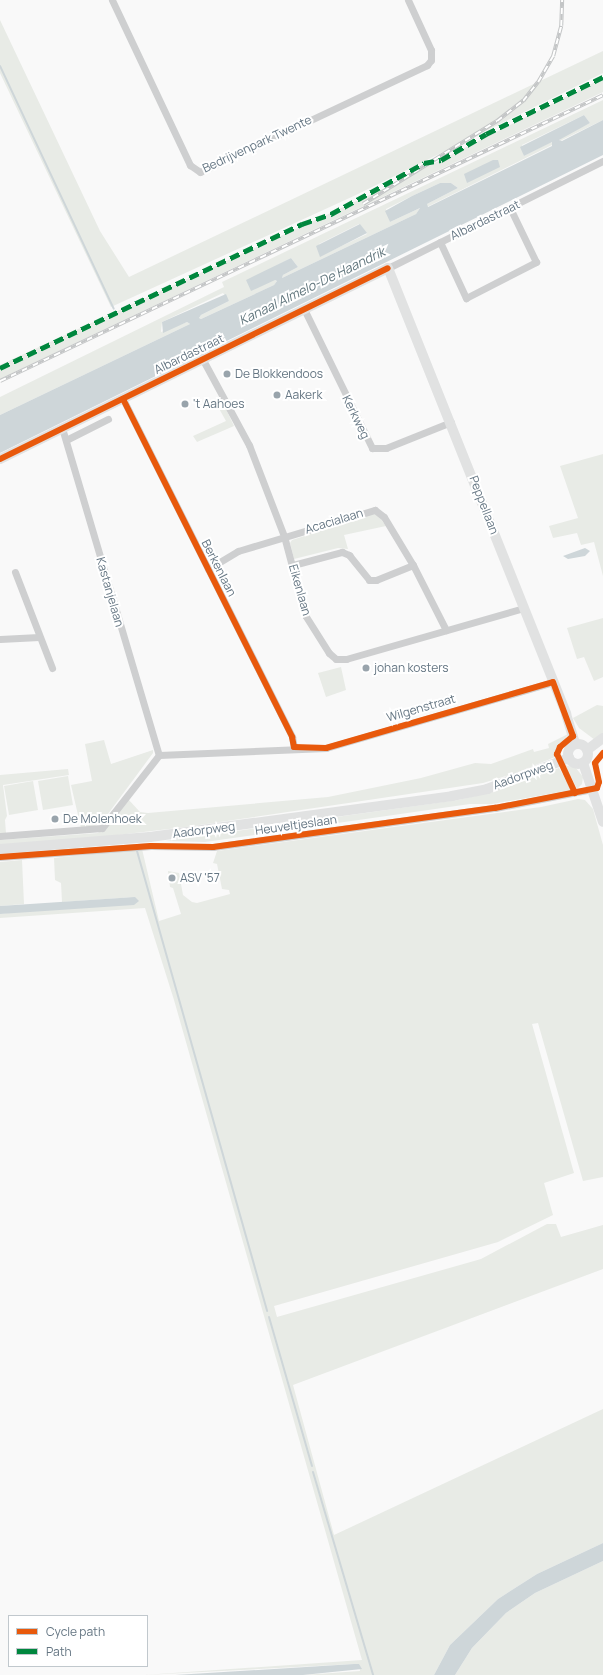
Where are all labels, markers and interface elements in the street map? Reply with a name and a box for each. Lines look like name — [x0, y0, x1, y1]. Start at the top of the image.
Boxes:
street label: Bedrijvenpark Twente — [200, 112, 314, 176]
street label: Albardastraat — [448, 197, 522, 243]
water label: Kanaal Almelo-De Haandrik — [236, 244, 388, 328]
street label: Albardastraat — [152, 331, 226, 377]
place label: De Blokkendoos — [235, 367, 323, 381]
marker: De Blokkendoos — [222, 369, 232, 379]
place label: Aakerk — [285, 388, 322, 402]
marker: Aakerk — [272, 390, 282, 400]
street label: Kerkweg — [339, 393, 373, 441]
place label: 't Aahoes — [193, 397, 245, 411]
marker: 't Aahoes — [180, 399, 190, 409]
street label: Peppellaan — [466, 474, 502, 536]
street label: Acacialaan — [303, 505, 365, 537]
street label: Berkenlaan — [199, 537, 239, 599]
street label: Kastanjelaan — [93, 555, 127, 629]
street label: Eikenlaan — [286, 563, 314, 617]
place label: johan kosters — [374, 661, 449, 675]
marker: johan kosters — [361, 663, 371, 673]
street label: Wilgenstraat — [385, 691, 457, 725]
street label: Aadorpweg — [491, 758, 555, 792]
place label: De Molenhoek — [63, 812, 142, 826]
street label: Heuveltjeslaan — [254, 812, 338, 838]
marker: De Molenhoek — [50, 814, 60, 824]
street label: Aadorpweg — [172, 819, 236, 841]
place label: ASV '57 — [180, 871, 220, 885]
marker: ASV '57 — [167, 873, 177, 883]
legend — [8, 1615, 148, 1667]
text: Cycle path — [46, 1623, 105, 1640]
text: Path — [46, 1643, 72, 1660]

